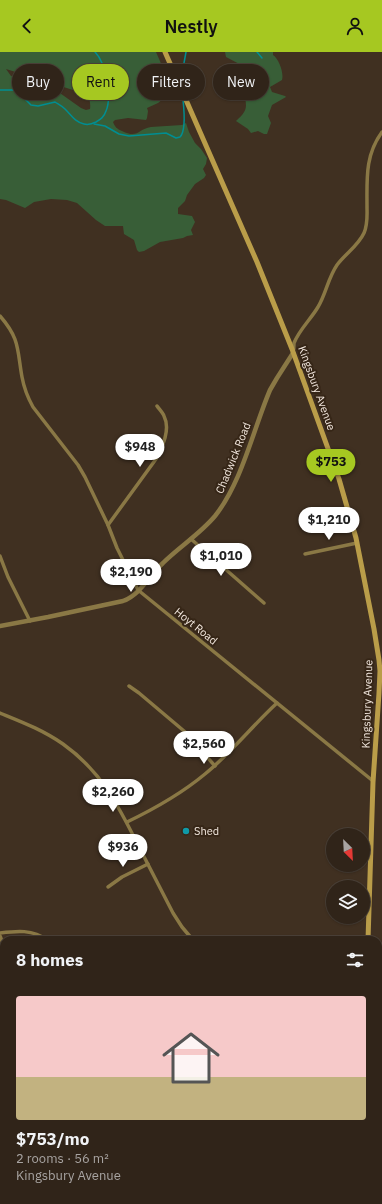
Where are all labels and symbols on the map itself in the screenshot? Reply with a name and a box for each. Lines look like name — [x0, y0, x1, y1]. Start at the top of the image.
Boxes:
street label: Kingsbury Avenue — [295, 344, 339, 432]
street label: Chadwick Road — [212, 420, 254, 496]
pin: $948 — [116, 434, 164, 468]
pin: $753 — [307, 449, 355, 483]
pin: $1,210 — [296, 507, 362, 541]
pin: $1,010 — [188, 543, 254, 577]
pin: $2,190 — [98, 559, 164, 593]
street label: Hoyt Road — [172, 604, 220, 648]
street label: Kingsbury Avenue — [358, 659, 376, 749]
pin: $2,560 — [171, 731, 237, 765]
pin: $2,260 — [80, 779, 146, 813]
place label: Shed — [194, 824, 219, 838]
marker: Shed — [181, 826, 191, 836]
north arrow — [326, 828, 370, 872]
pin: $936 — [99, 834, 147, 868]

